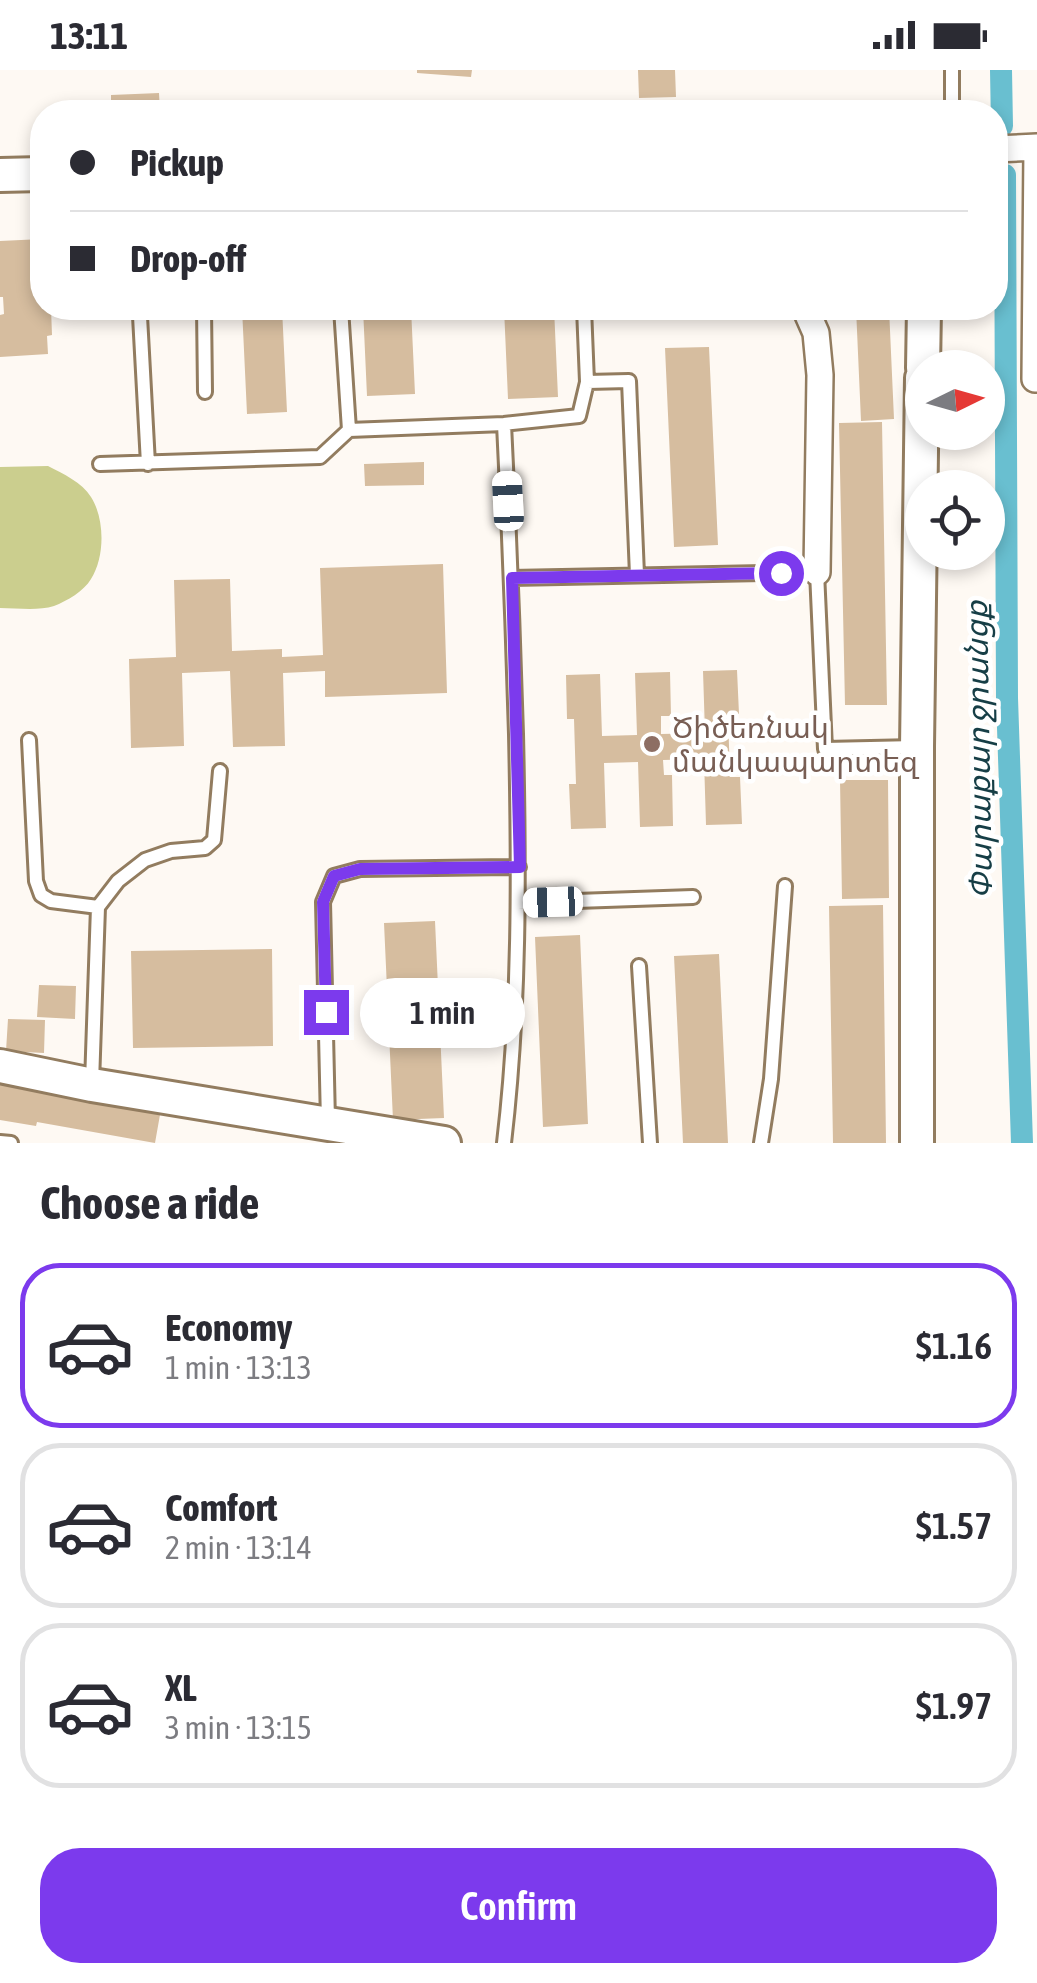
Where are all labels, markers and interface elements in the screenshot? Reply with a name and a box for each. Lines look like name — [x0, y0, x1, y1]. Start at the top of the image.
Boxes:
text: 13:11 — [50, 14, 128, 57]
text: Pickup — [130, 141, 224, 184]
text: Drop-off — [130, 237, 246, 280]
north arrow — [905, 350, 1005, 450]
map controls — [905, 350, 1005, 570]
car — [491, 470, 525, 532]
button: locate — [905, 470, 1005, 570]
route start — [759, 551, 804, 596]
water label: Փարաքար ջրանցք — [957, 599, 1000, 899]
place label: Ծիծեռնակ մանկապարտեզ — [672, 710, 920, 779]
marker: Ծիծեռնակ մանկապարտեզ — [641, 733, 663, 755]
car — [522, 886, 584, 918]
callout: 1 min — [361, 977, 526, 1047]
route end — [304, 990, 349, 1035]
text: 1 min — [410, 994, 475, 1031]
text: Choose a ride — [40, 1177, 259, 1229]
icon: car — [45, 1301, 135, 1391]
text: Economy — [165, 1306, 292, 1349]
text: $1.16 — [916, 1324, 992, 1367]
text: 1 min · 13:13 — [165, 1349, 312, 1386]
icon: car — [45, 1481, 135, 1571]
text: Comfort — [165, 1486, 277, 1529]
text: $1.57 — [916, 1504, 992, 1547]
text: 2 min · 13:14 — [165, 1529, 312, 1566]
icon: car — [45, 1661, 135, 1751]
text: XL — [165, 1666, 197, 1709]
text: $1.97 — [916, 1684, 992, 1727]
text: 3 min · 13:15 — [165, 1709, 312, 1746]
button: Confirm — [40, 1848, 997, 1963]

